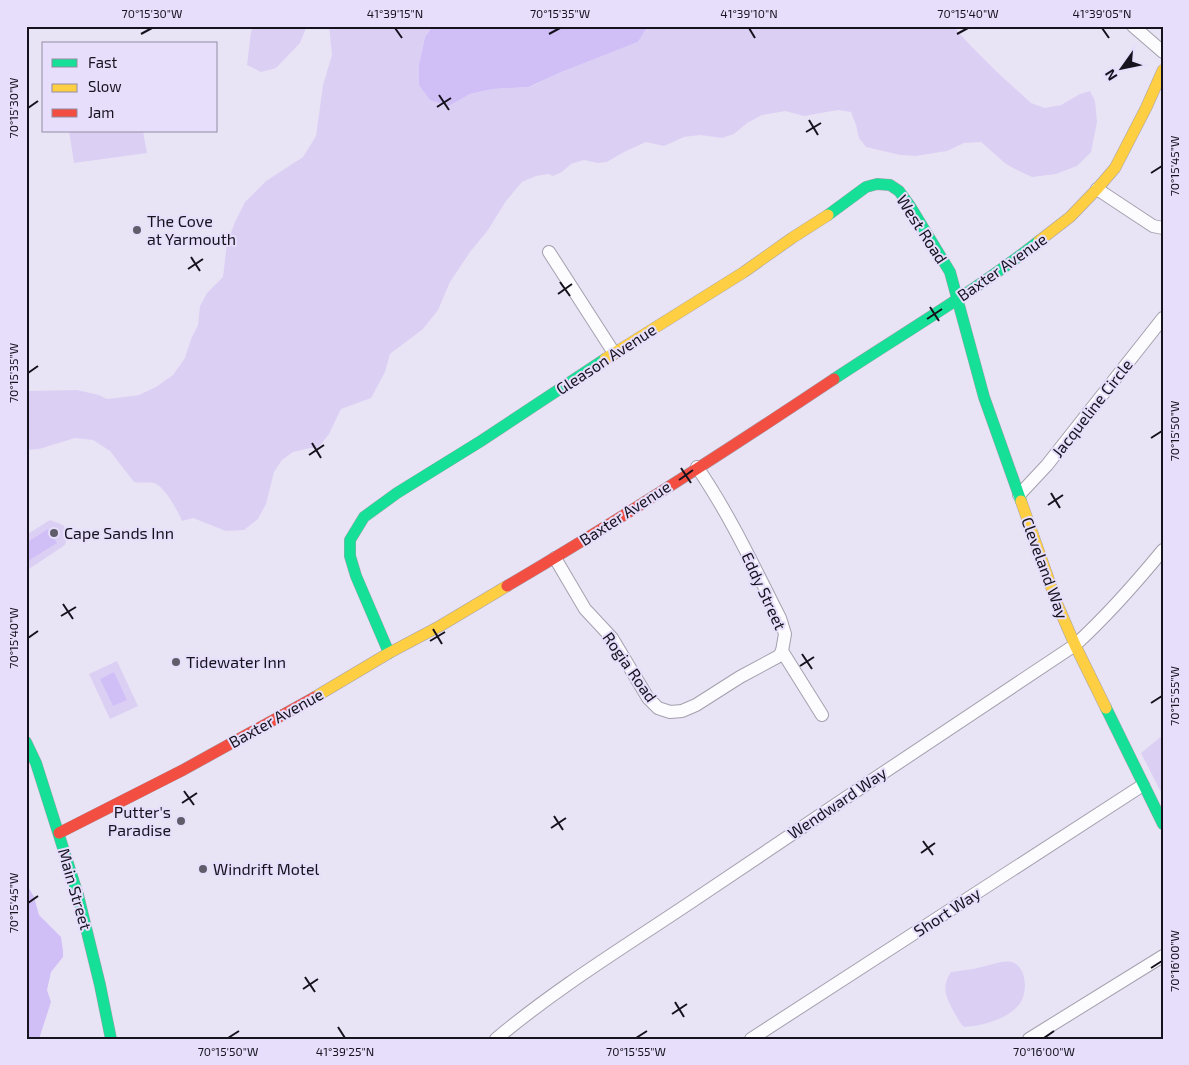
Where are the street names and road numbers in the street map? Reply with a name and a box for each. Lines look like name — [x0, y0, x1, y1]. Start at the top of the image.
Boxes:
street label: West Road — [893, 191, 952, 267]
street label: Baxter Avenue — [953, 229, 1050, 304]
street label: Gleason Avenue — [552, 319, 659, 398]
street label: Jacqueline Circle — [1047, 355, 1136, 461]
street label: Baxter Avenue — [576, 476, 674, 549]
street label: Cleveland Way — [1018, 514, 1073, 622]
street label: Eddy Street — [738, 549, 791, 633]
street label: Rogia Road — [599, 628, 661, 705]
street label: Baxter Avenue — [225, 684, 326, 751]
street label: Wendward Way — [784, 762, 890, 843]
street label: Main Street — [55, 846, 96, 932]
street label: Short Way — [910, 883, 984, 940]

